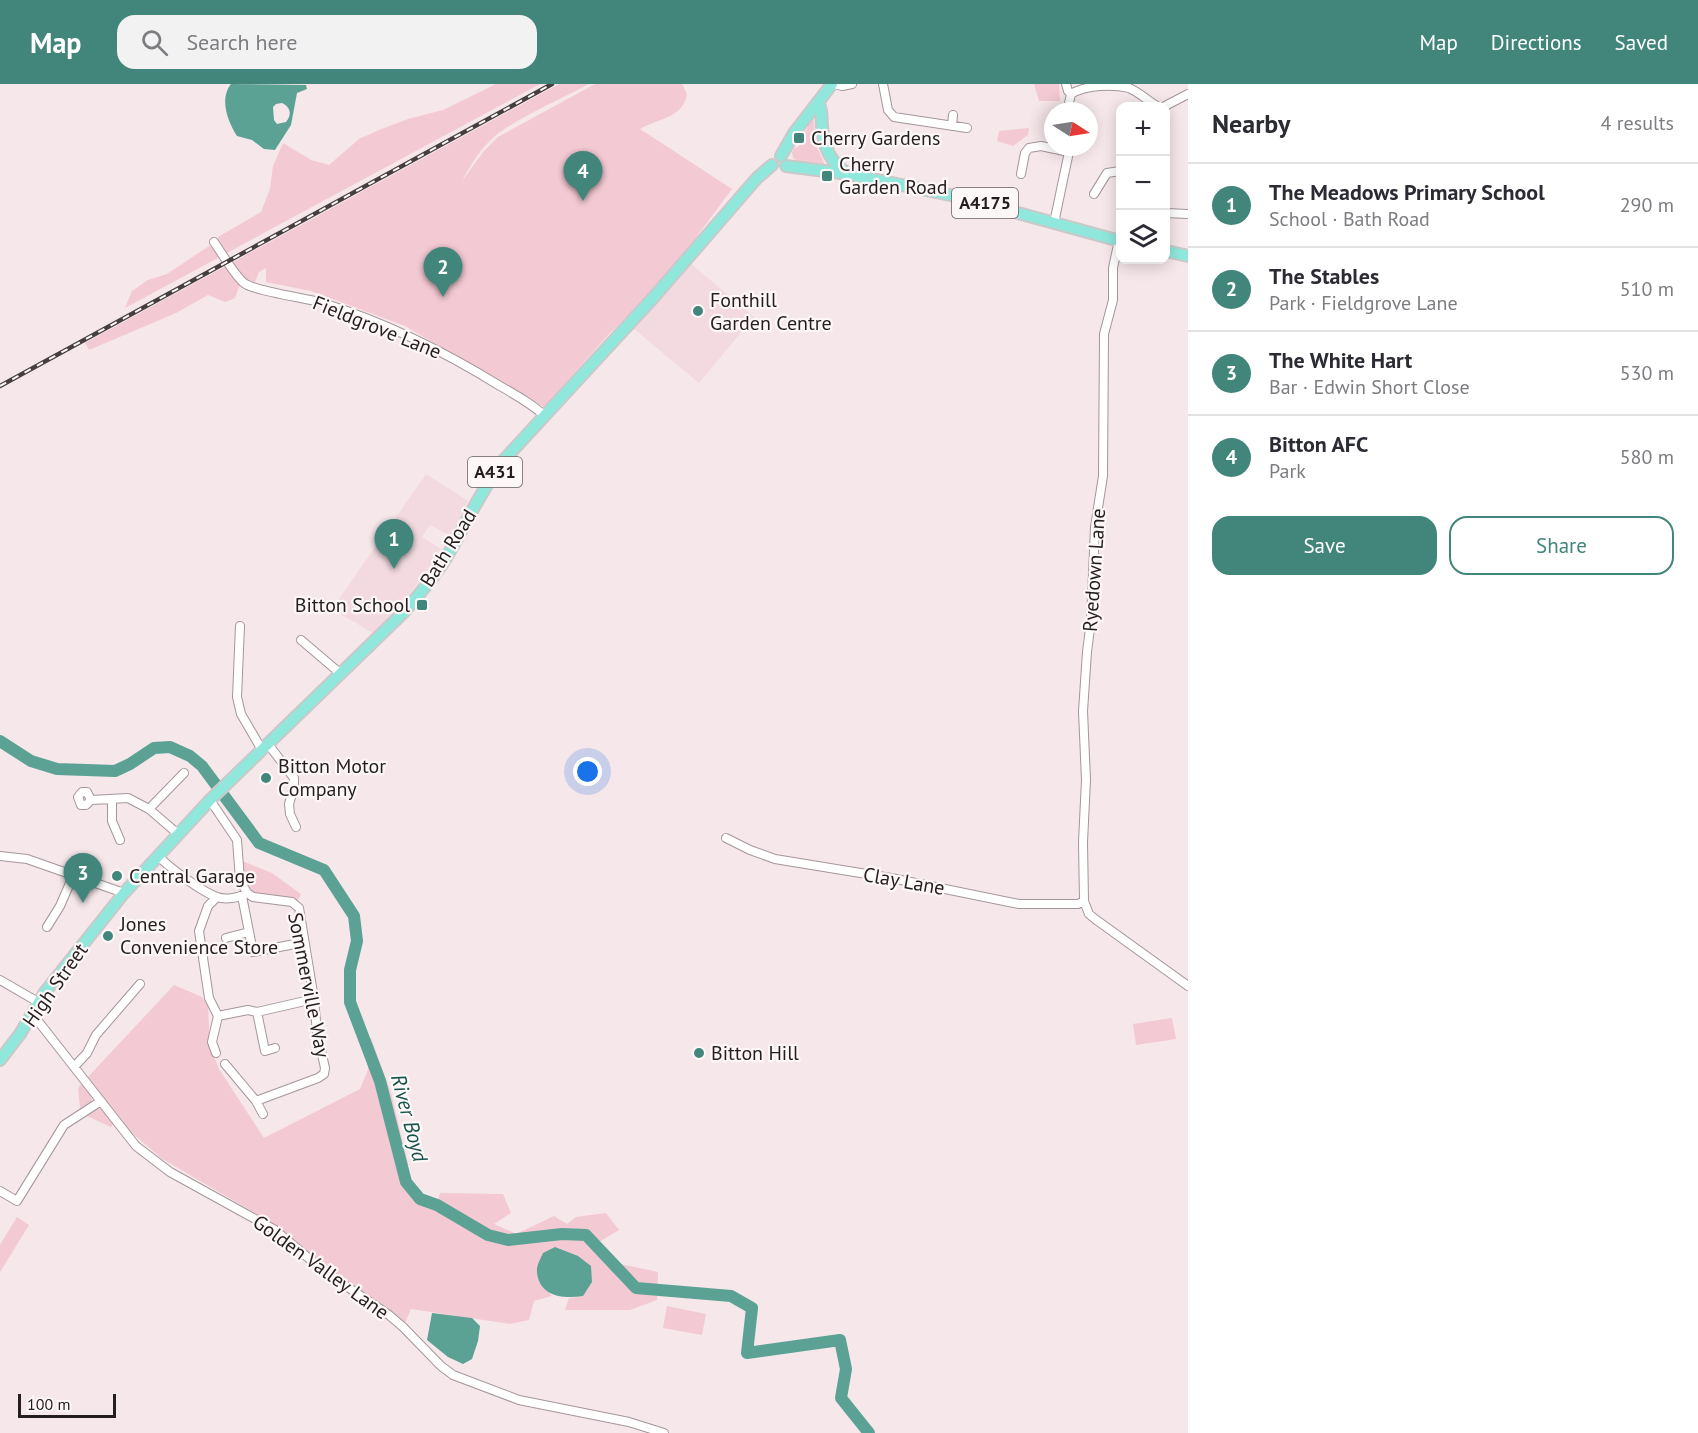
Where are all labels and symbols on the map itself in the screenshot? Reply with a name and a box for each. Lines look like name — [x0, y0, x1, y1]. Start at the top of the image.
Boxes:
north arrow — [1044, 102, 1098, 156]
place label: Cherry Gardens — [811, 125, 940, 151]
marker: Cherry Gardens — [792, 131, 806, 145]
place label: Cherry Garden Road — [839, 151, 948, 200]
pin: 4 — [564, 152, 602, 201]
marker: Cherry Garden Road — [820, 169, 834, 183]
road number: A4175 — [952, 188, 1018, 218]
pin: 2 — [424, 248, 462, 297]
place label: Fonthill Garden Centre — [710, 287, 832, 336]
street label: Fieldgrove Lane — [309, 289, 445, 365]
marker: Fonthill Garden Centre — [691, 304, 705, 318]
road number: A431 — [468, 457, 522, 487]
street label: Bath Road — [414, 504, 482, 592]
street label: Ryedown Lane — [1077, 507, 1111, 633]
pin: 1 — [374, 520, 414, 569]
place label: Bitton School — [295, 592, 410, 618]
marker: Bitton School — [415, 598, 429, 612]
place label: Bitton Motor Company — [278, 753, 386, 802]
your location — [573, 757, 602, 786]
marker: Bitton Motor Company — [259, 771, 273, 785]
pin: 3 — [64, 854, 103, 903]
street label: Clay Lane — [861, 861, 947, 901]
place label: Central Garage — [129, 863, 255, 889]
marker: Central Garage — [110, 869, 124, 883]
street label: Sommerville Way — [282, 910, 336, 1061]
place label: Jones Convenience Store — [119, 911, 278, 960]
marker: Jones Convenience Store — [101, 929, 115, 943]
street label: High Street — [17, 938, 94, 1032]
place label: Bitton Hill — [711, 1040, 799, 1066]
marker: Bitton Hill — [692, 1046, 706, 1060]
water label: River Boyd — [385, 1071, 434, 1166]
street label: Golden Valley Lane — [248, 1209, 394, 1325]
scale bar — [18, 1391, 116, 1418]

